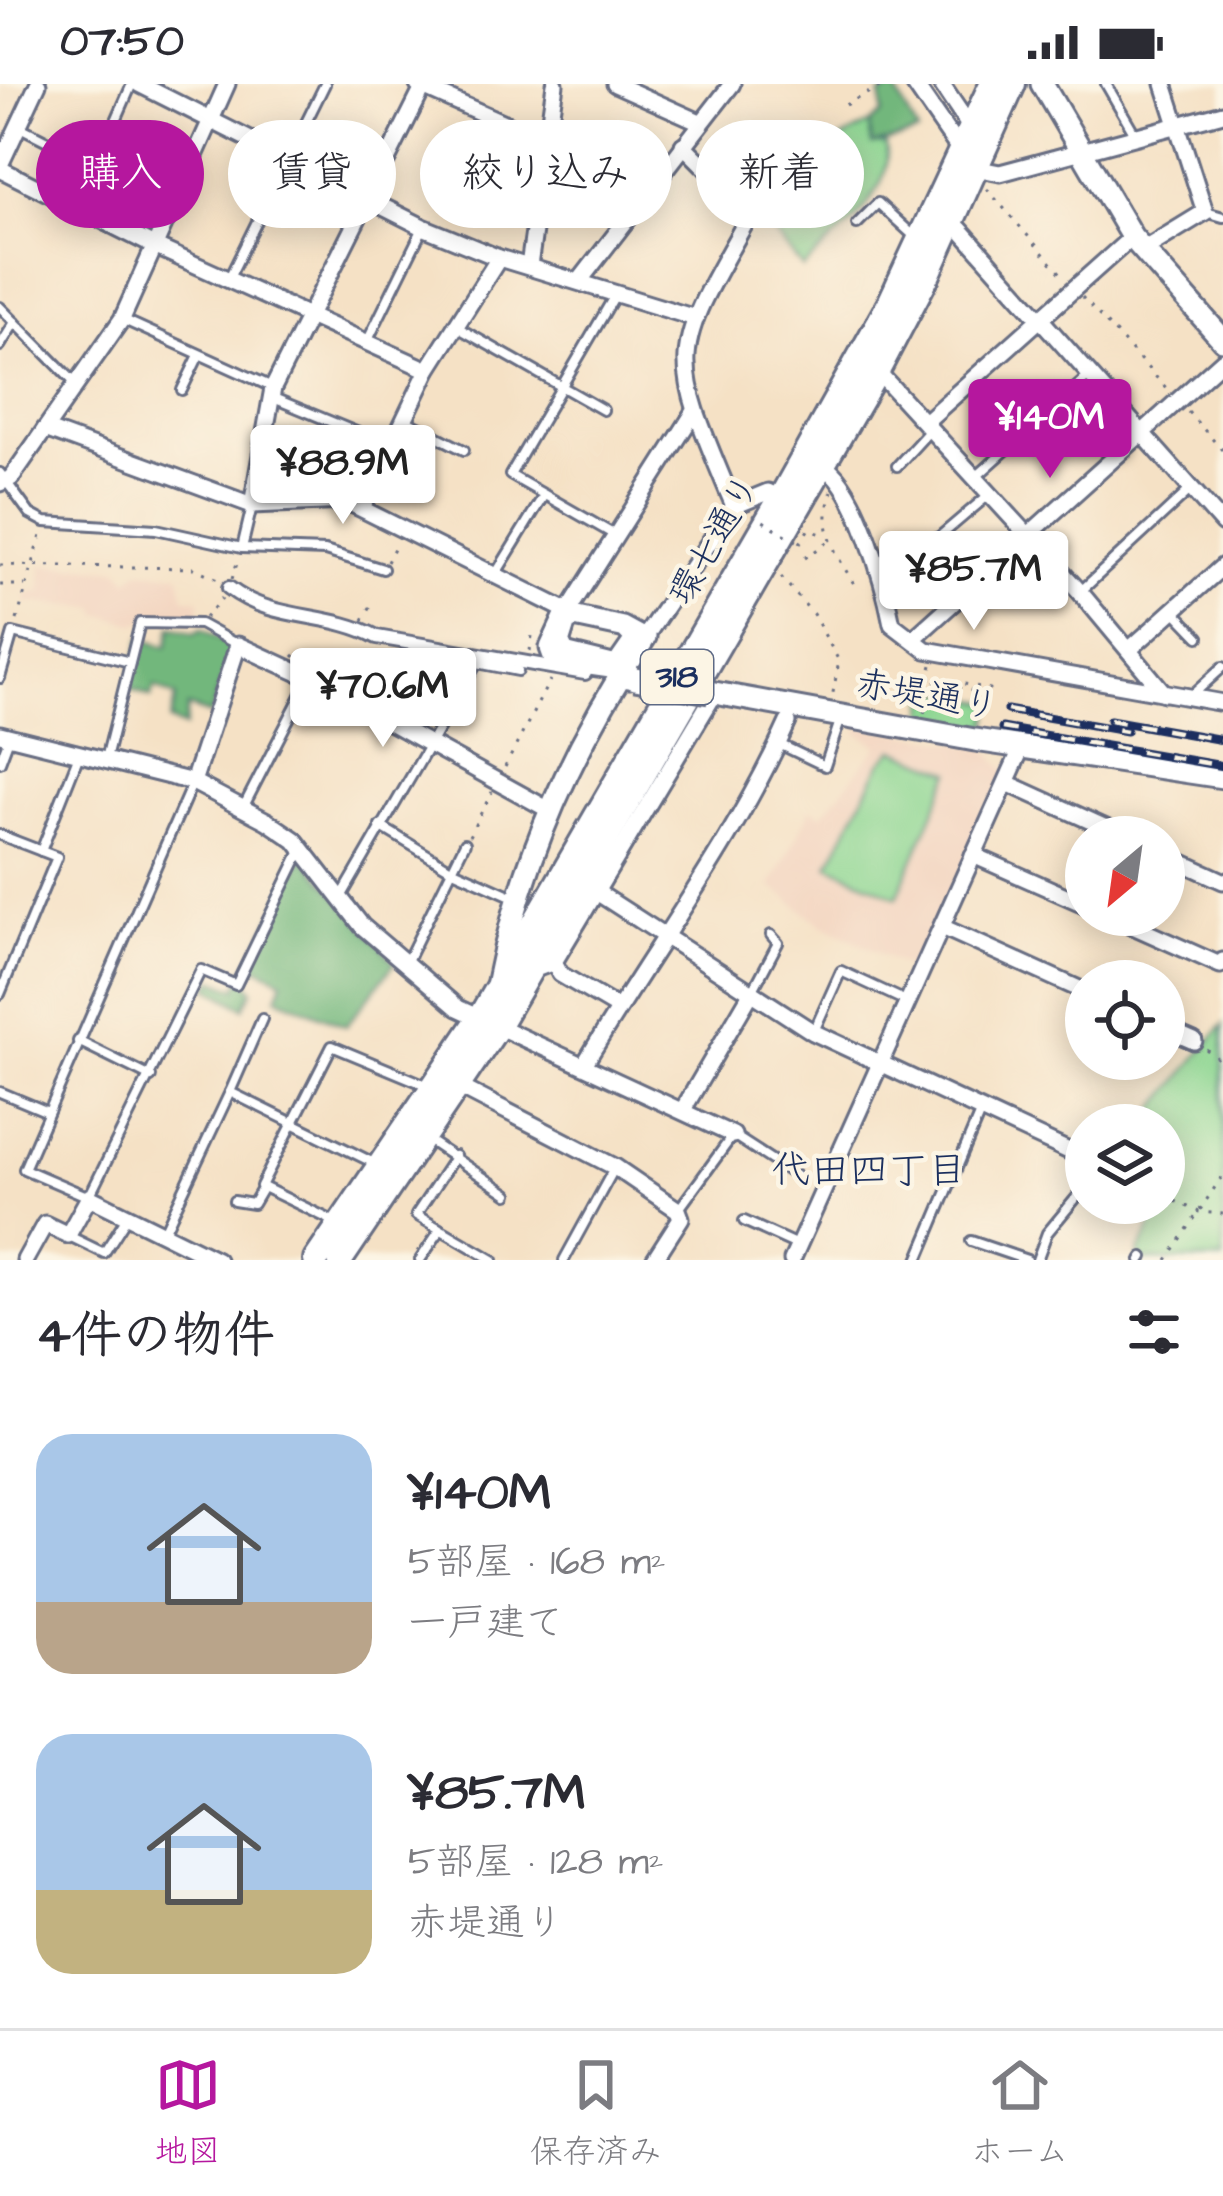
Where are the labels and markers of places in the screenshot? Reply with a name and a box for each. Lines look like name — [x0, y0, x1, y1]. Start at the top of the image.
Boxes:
pin: ¥140M — [966, 379, 1134, 481]
pin: ¥88.9M — [245, 425, 441, 527]
pin: ¥85.7M — [876, 531, 1072, 633]
pin: ¥70.6M — [285, 648, 481, 750]

